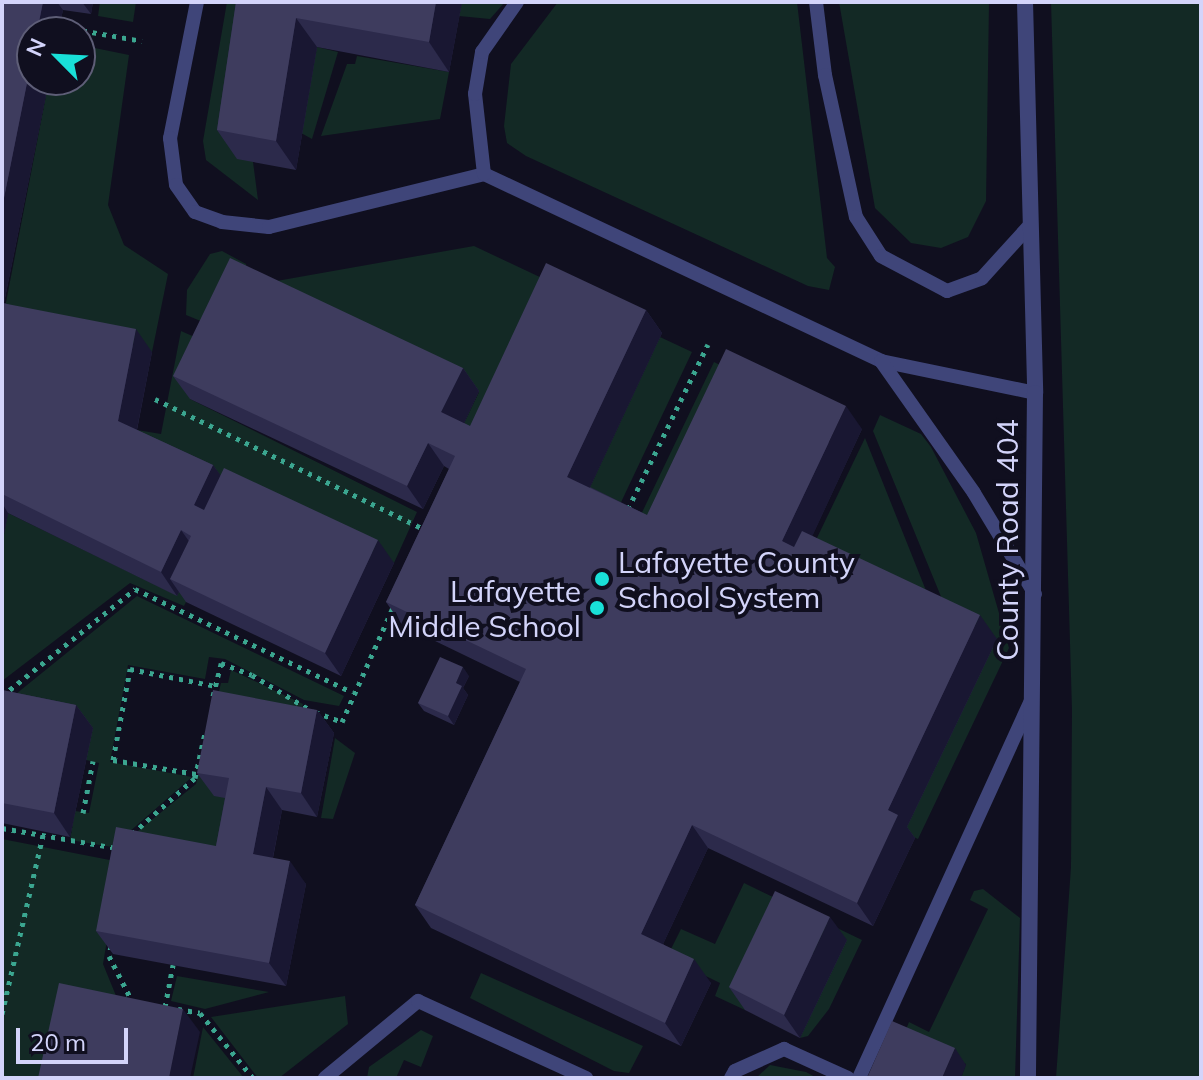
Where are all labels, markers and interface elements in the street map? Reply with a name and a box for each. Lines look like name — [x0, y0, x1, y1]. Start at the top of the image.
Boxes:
north arrow — [16, 16, 96, 96]
text: N — [20, 34, 52, 60]
street label: County Road 404 — [989, 419, 1025, 661]
place label: Lafayette County School System — [618, 544, 855, 614]
marker: Lafayette County School System — [593, 570, 611, 588]
place label: Lafayette Middle School — [388, 573, 581, 644]
marker: Lafayette Middle School — [588, 599, 606, 617]
scale bar — [20, 1012, 132, 1062]
text: 20 m — [30, 1027, 86, 1057]

